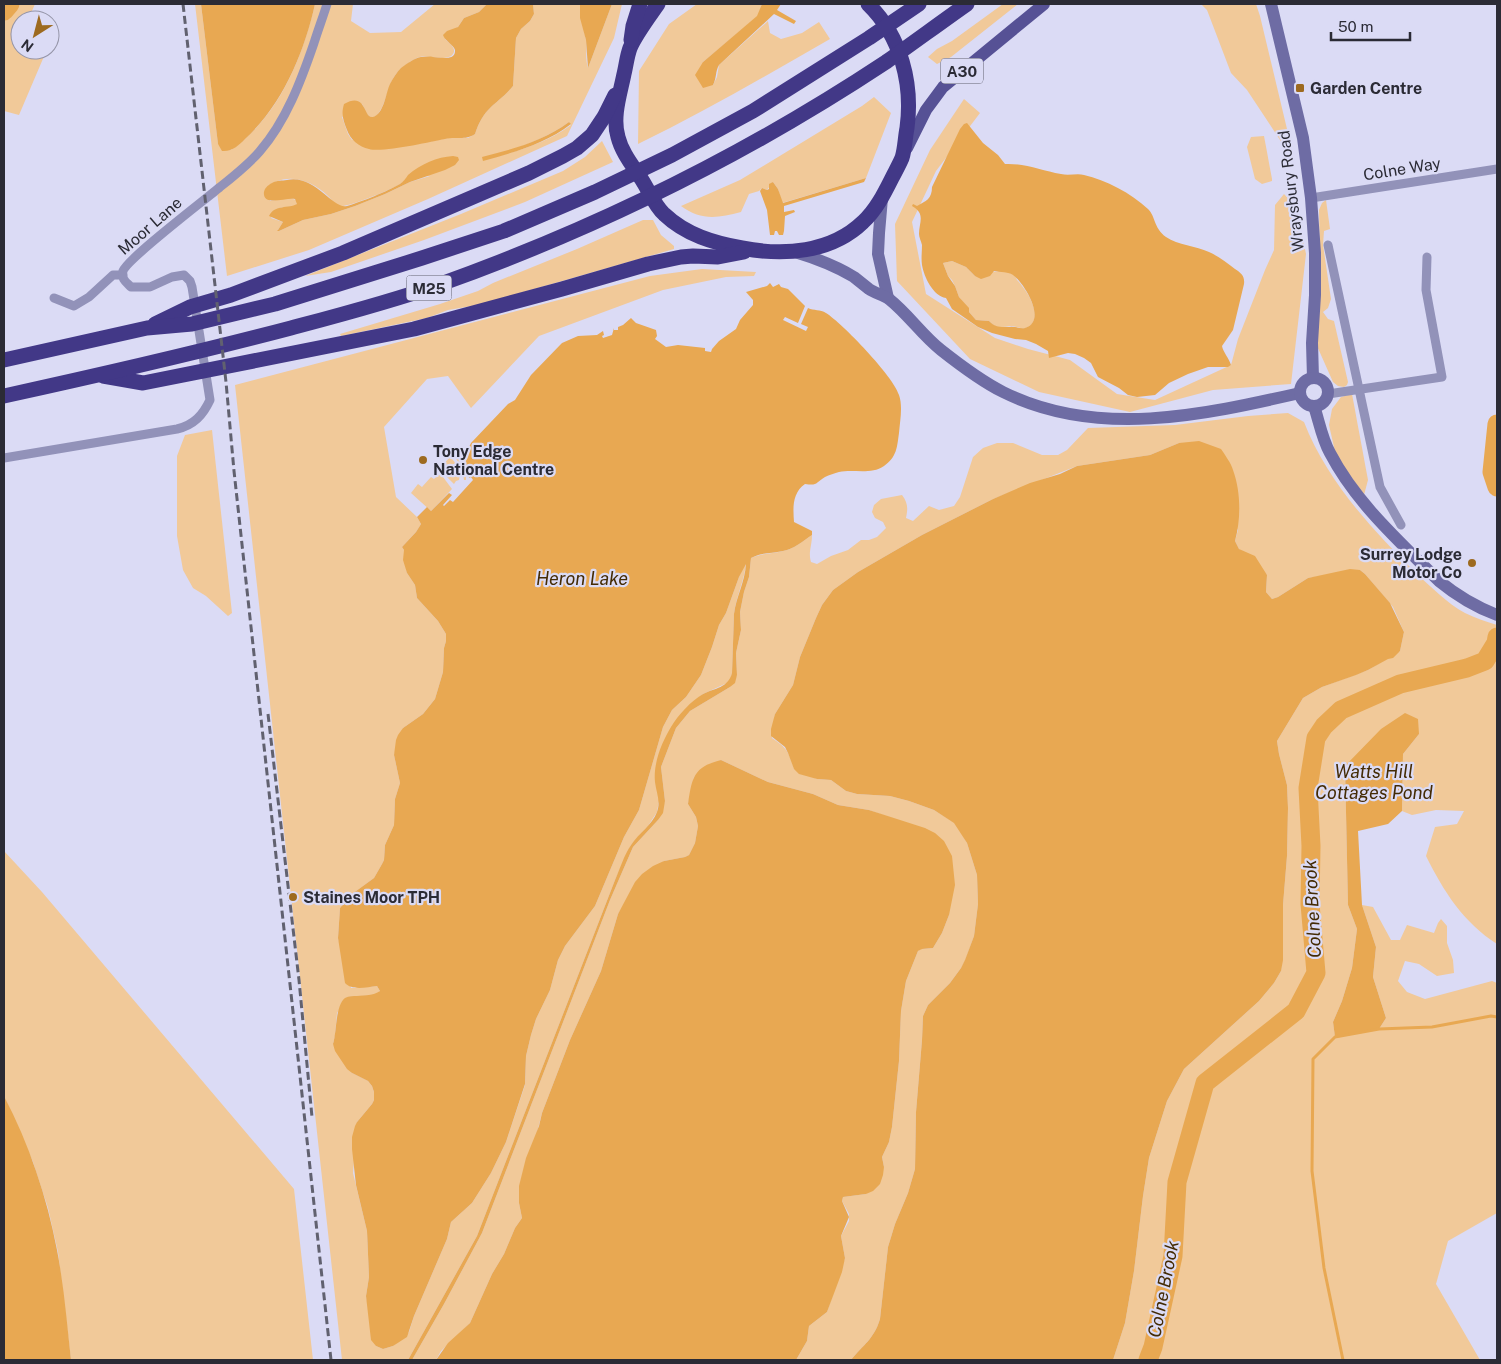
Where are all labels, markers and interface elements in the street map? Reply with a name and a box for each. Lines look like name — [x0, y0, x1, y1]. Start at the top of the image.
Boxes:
north arrow — [10, 10, 60, 60]
scale bar — [1331, 10, 1410, 42]
text: 50 m — [1338, 18, 1373, 35]
text: N — [18, 36, 36, 55]
road number: A30 — [941, 58, 983, 84]
place label: Garden Centre — [1310, 79, 1422, 98]
marker: Garden Centre — [1294, 82, 1306, 94]
street label: Wraysbury Road — [1274, 129, 1308, 253]
street label: Colne Way — [1362, 153, 1443, 185]
street label: Moor Lane — [114, 193, 186, 259]
road number: M25 — [406, 276, 452, 300]
place label: Tony Edge National Centre — [433, 442, 554, 479]
marker: Tony Edge National Centre — [417, 454, 429, 466]
place label: Surrey Lodge Motor Co — [1360, 545, 1462, 582]
marker: Surrey Lodge Motor Co — [1466, 557, 1478, 569]
water label: Heron Lake — [536, 568, 628, 589]
water label: Watts Hill Cottages Pond — [1315, 761, 1434, 803]
water label: Colne Brook — [1299, 859, 1325, 959]
place label: Staines Moor TPH — [303, 888, 440, 907]
marker: Staines Moor TPH — [287, 891, 299, 903]
water label: Colne Brook — [1143, 1238, 1183, 1339]

